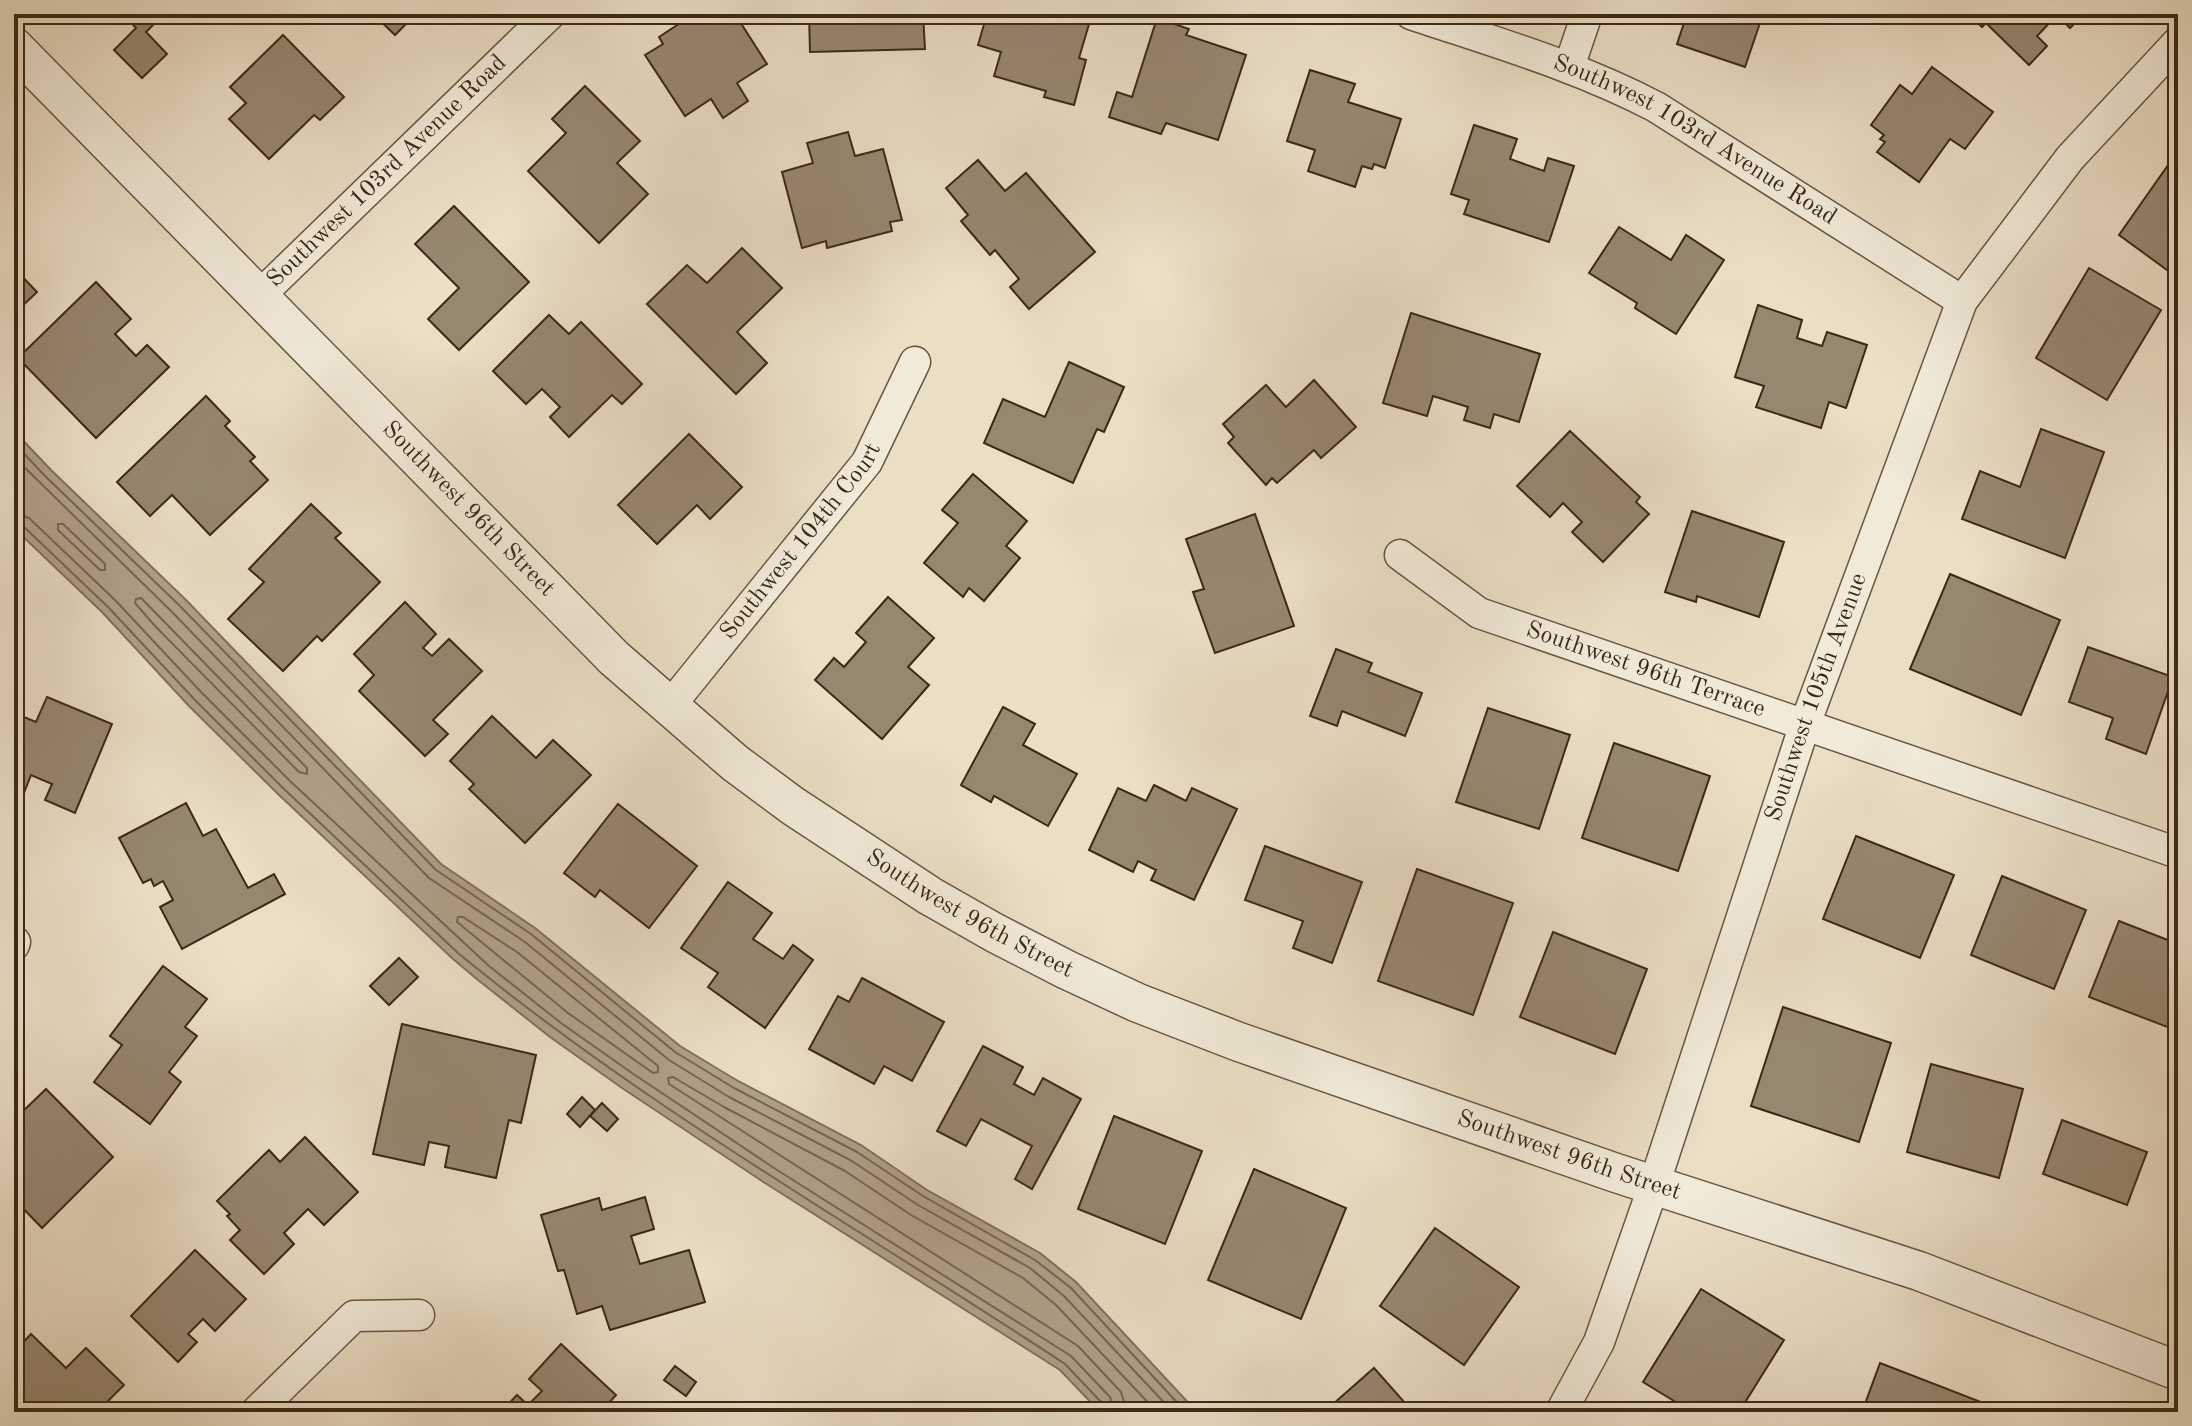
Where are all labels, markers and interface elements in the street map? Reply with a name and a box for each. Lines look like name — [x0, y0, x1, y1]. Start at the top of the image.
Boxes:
street label: Southwest 103rd Avenue Road — [263, 51, 511, 293]
street label: Southwest 103rd Avenue Road — [1550, 51, 1841, 230]
street label: Southwest 96th Street — [377, 417, 559, 602]
street label: Southwest 104th Court — [716, 440, 886, 645]
street label: Southwest 105th Avenue — [1762, 570, 1872, 824]
street label: Southwest 96th Terrace — [1523, 618, 1768, 722]
street label: Southwest 96th Street — [861, 845, 1077, 983]
street label: Southwest 96th Street — [1454, 1107, 1684, 1205]

